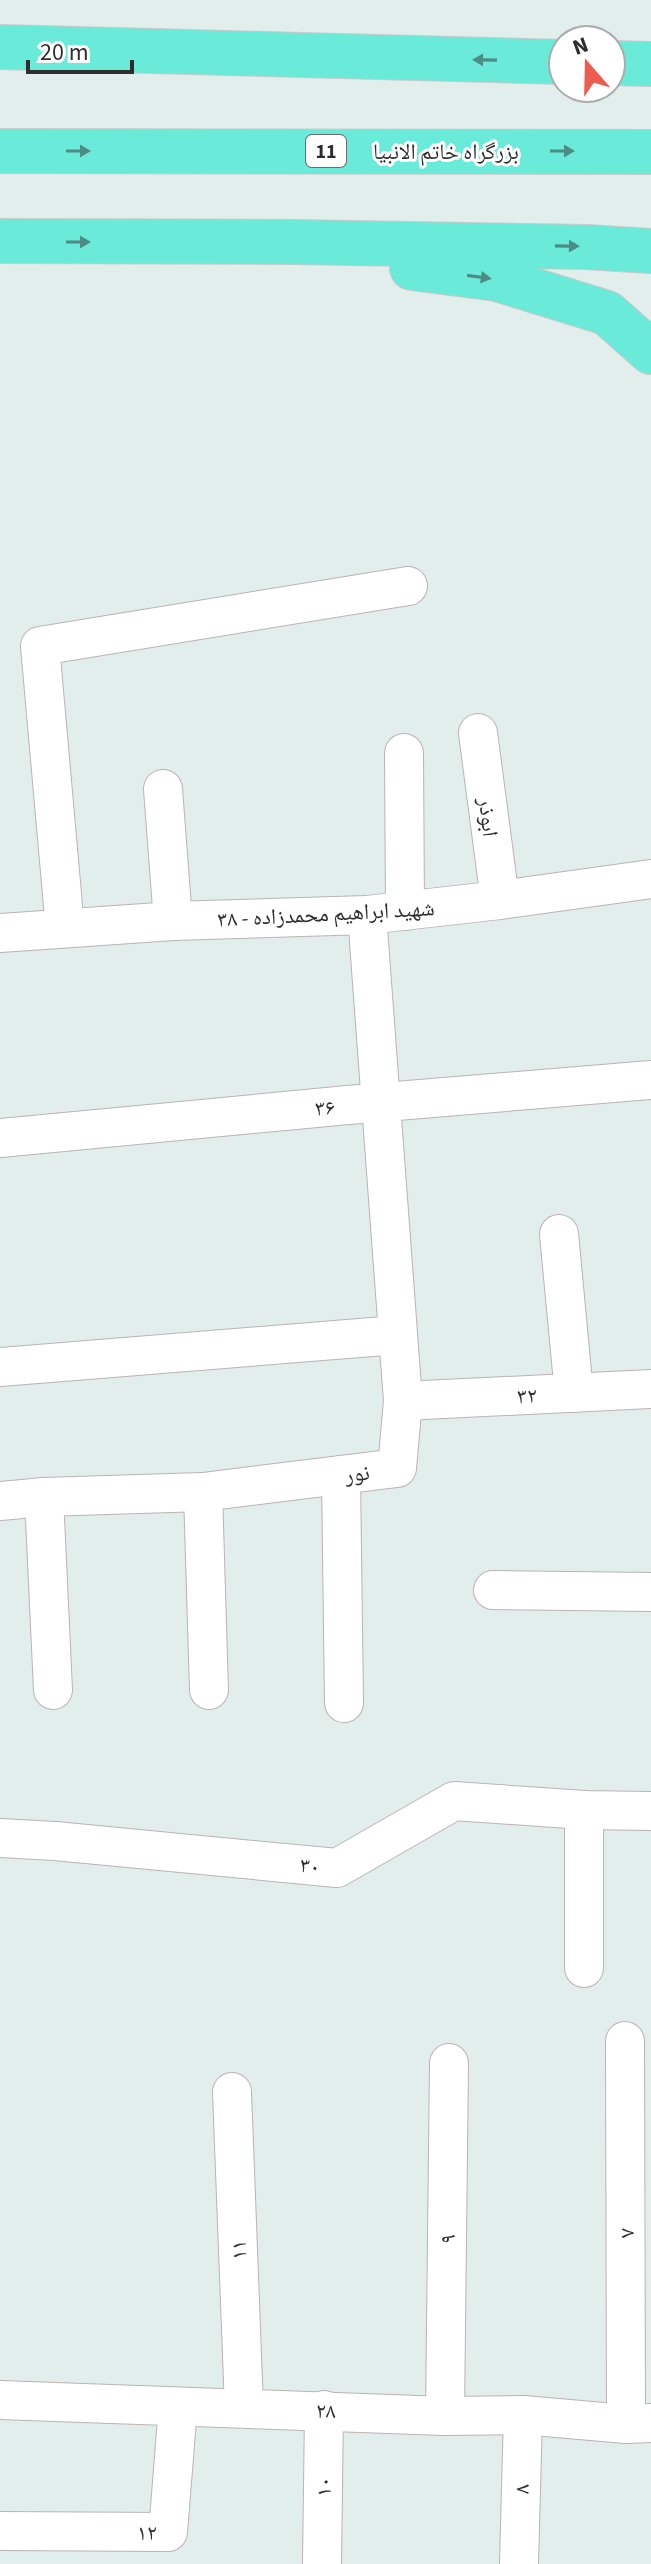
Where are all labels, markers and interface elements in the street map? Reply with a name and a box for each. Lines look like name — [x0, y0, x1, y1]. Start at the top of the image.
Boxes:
scale bar — [28, 24, 132, 74]
north arrow — [547, 24, 627, 104]
text: N — [568, 29, 593, 64]
text: 20 m — [40, 35, 89, 70]
one-way arrow — [472, 53, 497, 66]
road number: 11 — [306, 135, 346, 167]
street label: بزرگراه خاتم الانبیا — [373, 136, 519, 168]
one-way arrow — [66, 145, 91, 157]
one-way arrow — [550, 145, 575, 157]
one-way arrow — [66, 236, 91, 248]
one-way arrow — [555, 240, 580, 253]
one-way arrow — [467, 271, 492, 284]
street label: ابوذر — [470, 795, 506, 839]
street label: شهید ابراهیم محمدزاده - ۳۸ — [217, 892, 436, 936]
street label: ۳۶ — [314, 1091, 336, 1125]
street label: ۳۲ — [516, 1380, 538, 1412]
street label: نور — [342, 1456, 372, 1492]
street label: ۳۰ — [299, 1849, 321, 1883]
street label: ۷ — [611, 2228, 643, 2238]
street label: ۹ — [432, 2234, 464, 2244]
street label: ۱۱ — [223, 2240, 255, 2260]
street label: ۲۸ — [316, 2395, 337, 2427]
street label: ۱۰ — [308, 2477, 340, 2497]
street label: ۸ — [506, 2484, 538, 2494]
street label: ۱۲ — [137, 2517, 157, 2549]

